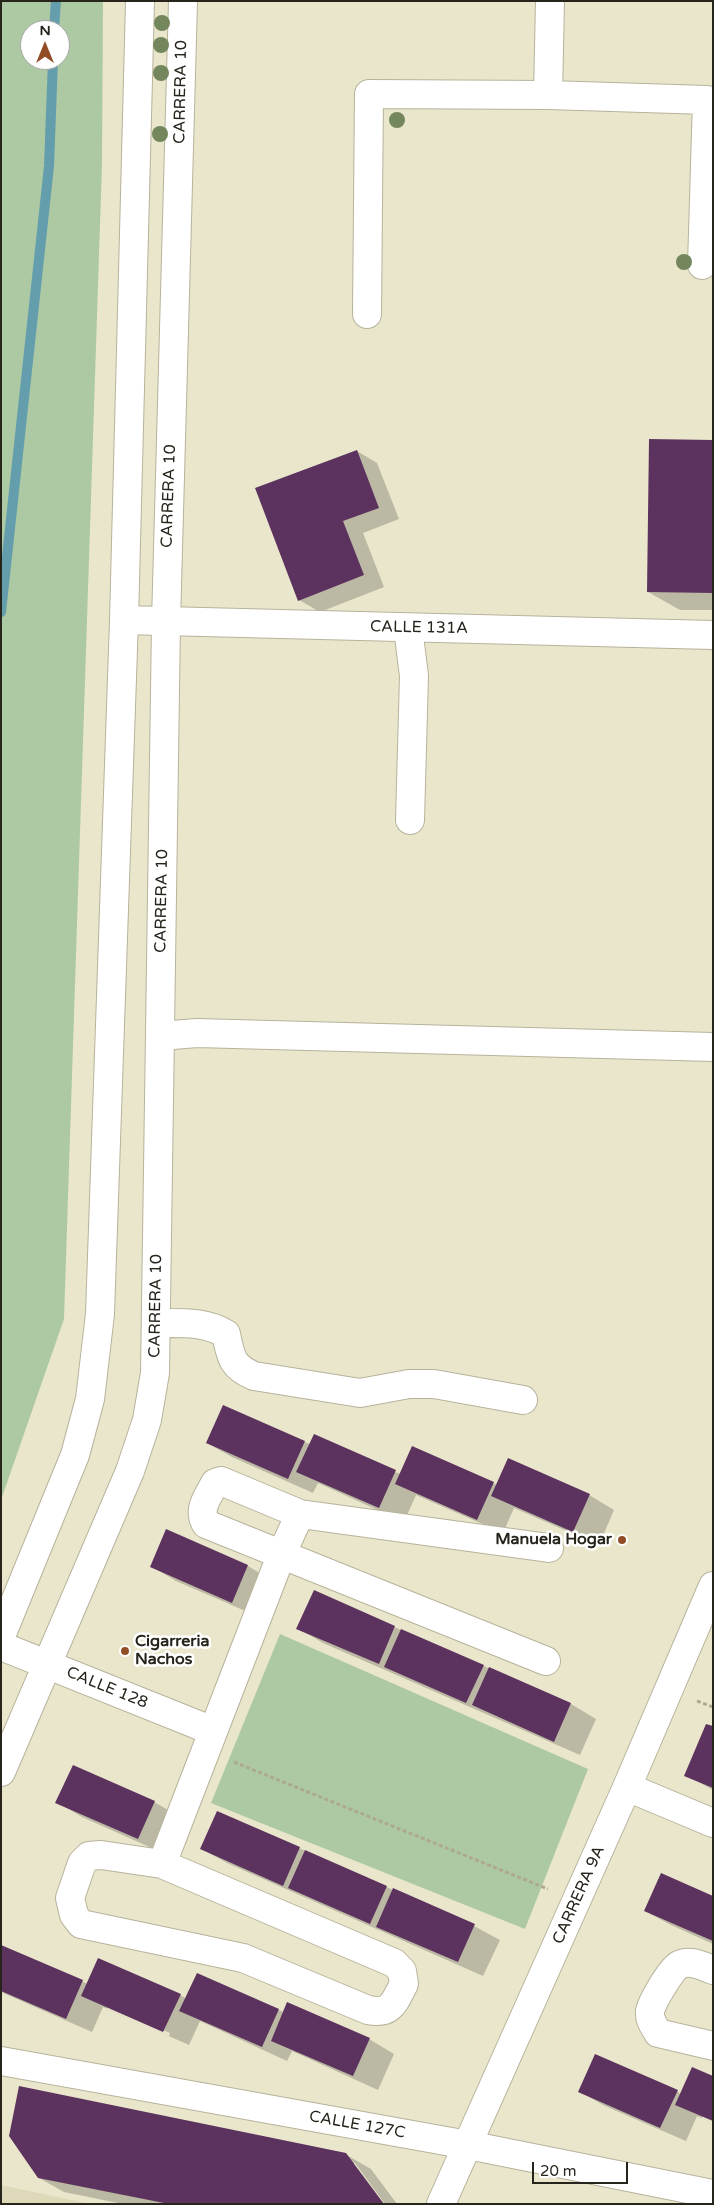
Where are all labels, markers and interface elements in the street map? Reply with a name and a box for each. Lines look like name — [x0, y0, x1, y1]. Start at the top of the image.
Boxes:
north arrow — [20, 20, 70, 70]
text: N — [39, 22, 51, 39]
street label: CARRERA 10 — [170, 40, 192, 144]
street label: CARRERA 10 — [158, 444, 180, 548]
street label: CALLE 131A — [370, 618, 468, 638]
street label: CARRERA 10 — [151, 849, 173, 953]
street label: CARRERA 10 — [145, 1254, 167, 1358]
place label: Manuela Hogar — [495, 1530, 612, 1550]
marker: Manuela Hogar — [616, 1534, 628, 1546]
place label: Cigarreria Nachos — [135, 1632, 209, 1670]
marker: Cigarreria Nachos — [119, 1645, 131, 1657]
street label: CALLE 128 — [64, 1663, 150, 1713]
street label: CARRERA 9A — [549, 1843, 609, 1947]
street label: CALLE 127C — [308, 2107, 406, 2143]
scale bar — [534, 2152, 630, 2184]
text: 20 m — [540, 2162, 577, 2180]

